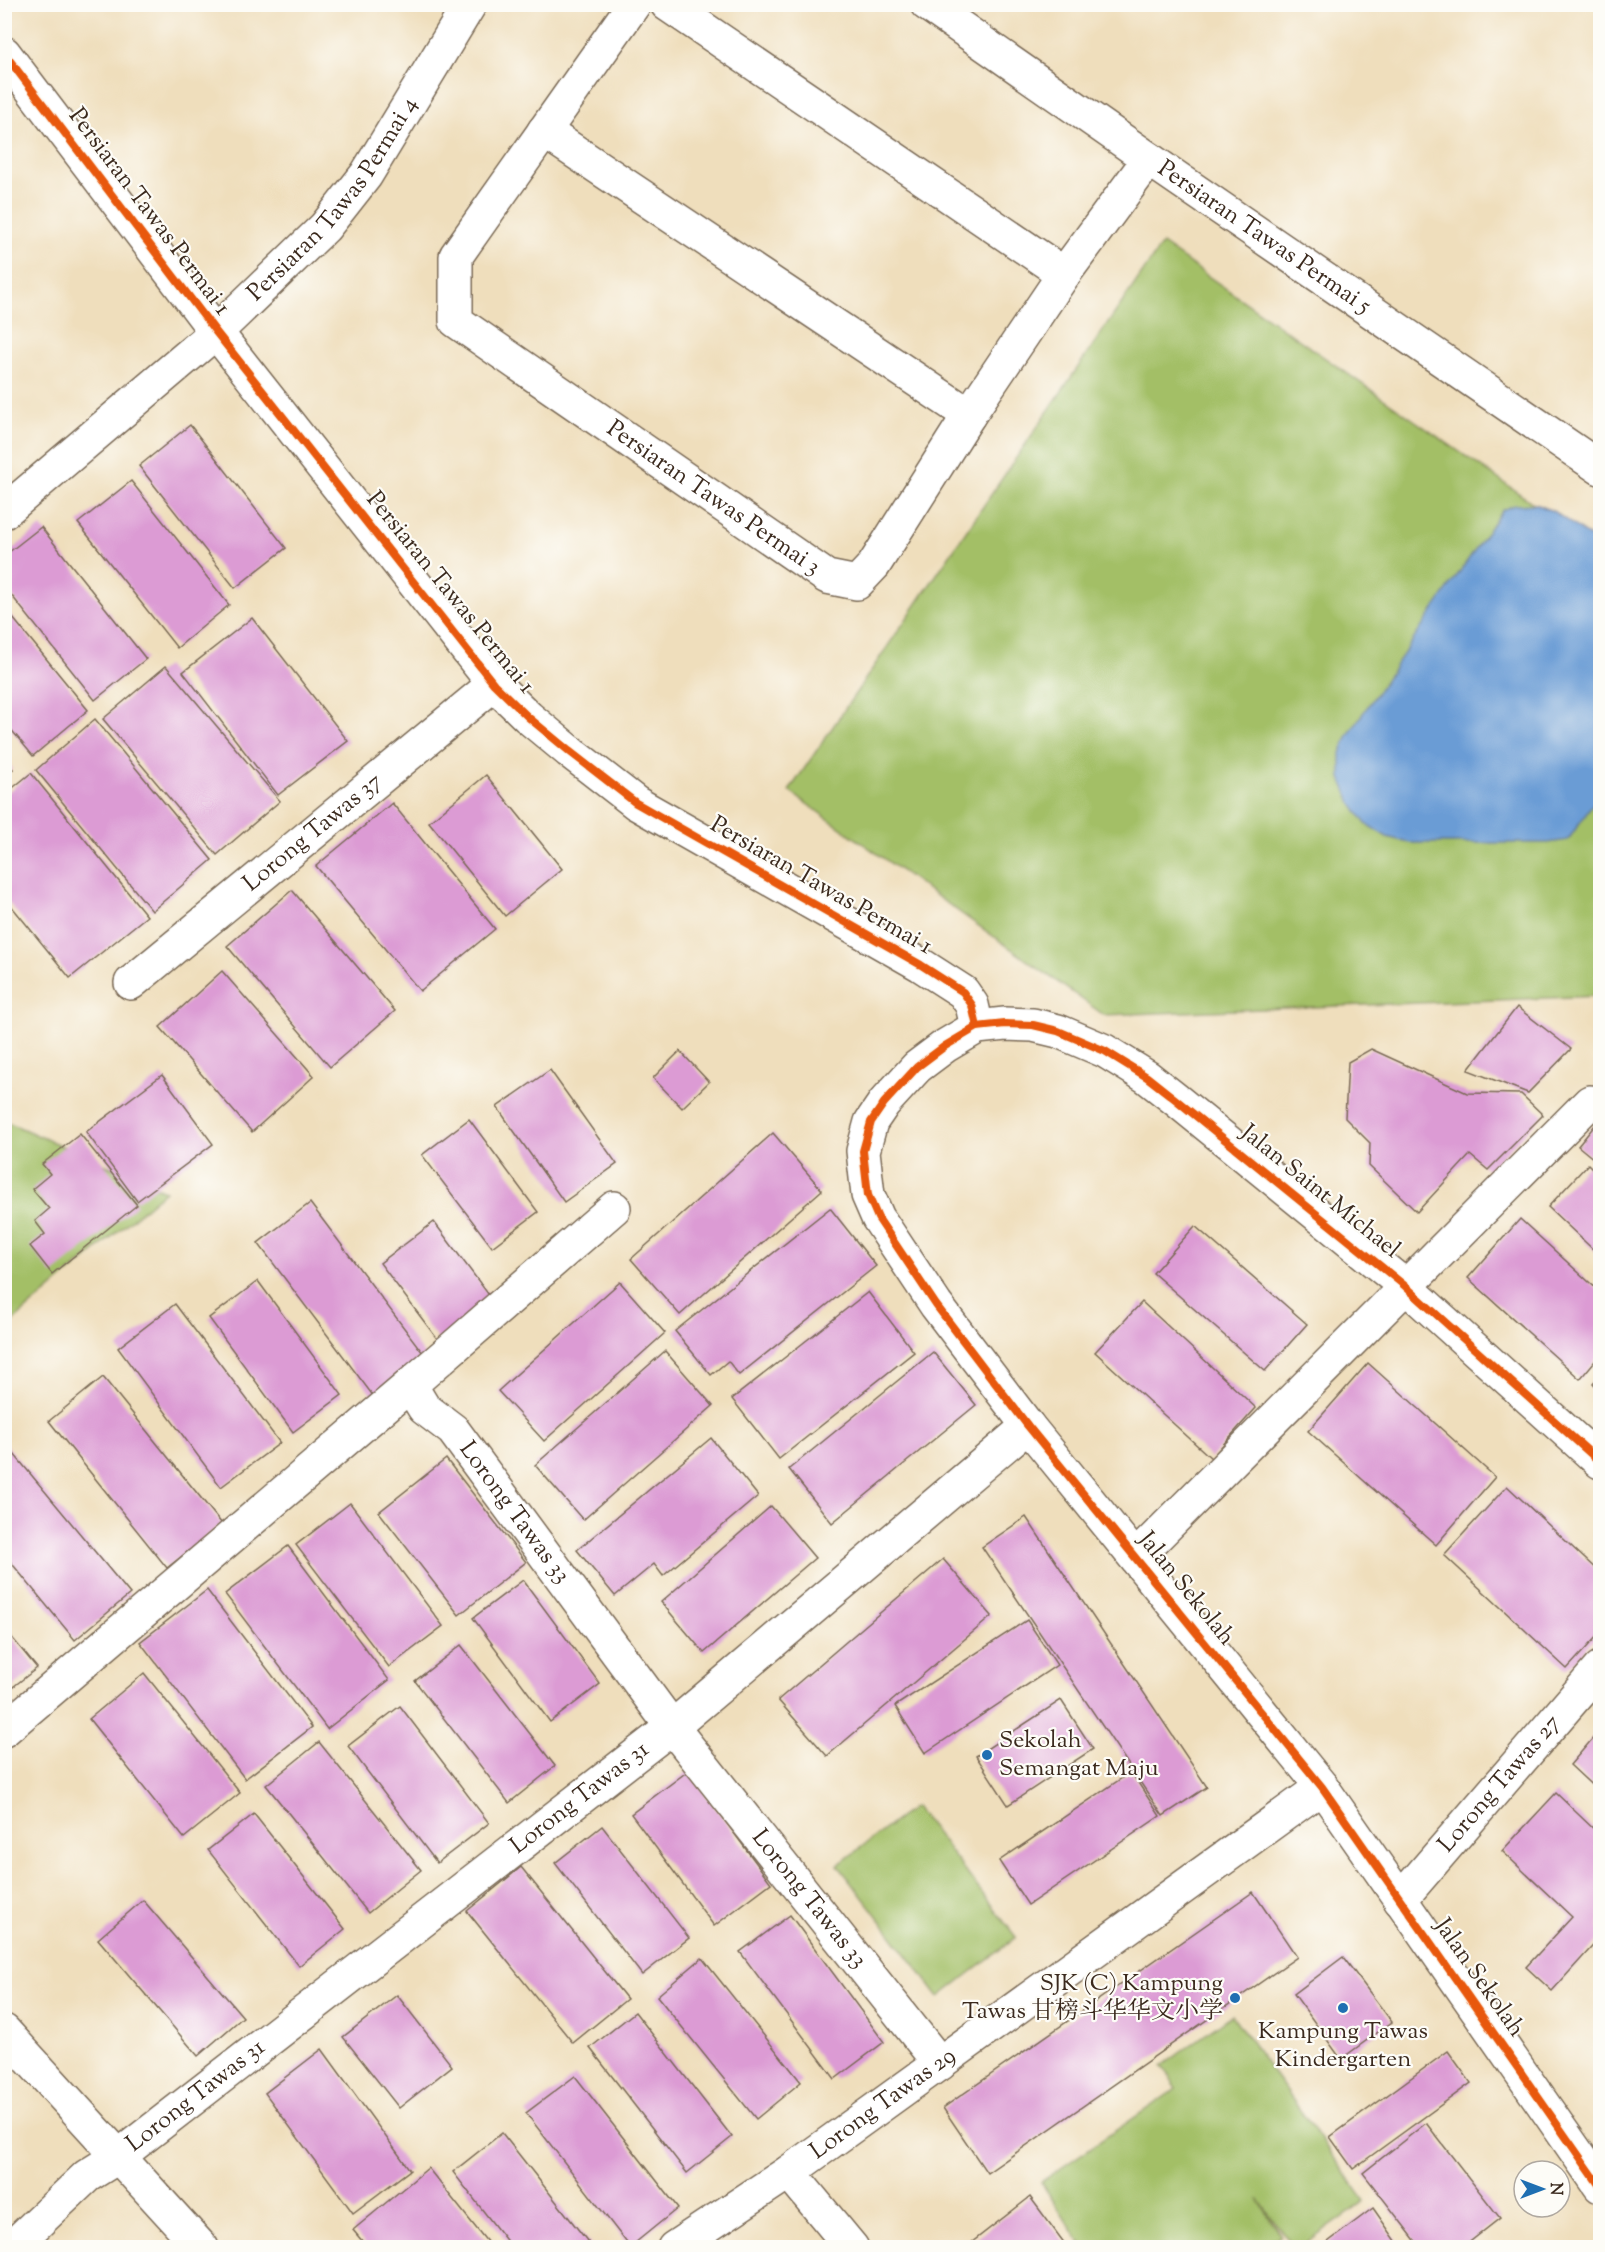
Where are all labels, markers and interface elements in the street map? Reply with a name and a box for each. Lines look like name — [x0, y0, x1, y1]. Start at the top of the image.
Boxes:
street label: Persiaran Tawas Permai 4 — [240, 91, 426, 310]
street label: Persiaran Tawas Permai 1 — [60, 101, 238, 323]
street label: Persiaran Tawas Permai 5 — [1150, 152, 1377, 323]
street label: Persiaran Tawas Permai 3 — [599, 412, 827, 584]
street label: Persiaran Tawas Permai 1 — [358, 484, 542, 702]
street label: Lorong Tawas 37 — [236, 765, 390, 901]
street label: Persiaran Tawas Permai 1 — [703, 808, 939, 964]
street label: Jalan Saint Michael — [1231, 1116, 1407, 1267]
street label: Lorong Tawas 33 — [450, 1435, 578, 1591]
street label: Jalan Sekolah — [1128, 1523, 1243, 1653]
street label: Lorong Tawas 27 — [1431, 1708, 1569, 1861]
place label: Sekolah Semangat Maju — [999, 1724, 1159, 1786]
street label: Lorong Tawas 31 — [503, 1734, 657, 1863]
marker: Sekolah Semangat Maju — [980, 1748, 994, 1762]
street label: Lorong Tawas 33 — [743, 1822, 875, 1976]
street label: Jalan Sekolah — [1424, 1910, 1532, 2044]
place label: SJK (C) Kampung Tawas 甘榜斗华华文小学 — [962, 1967, 1223, 2029]
marker: SJK (C) Kampung Tawas 甘榜斗华华文小学 — [1228, 1991, 1242, 2005]
marker: Kampung Tawas Kindergarten — [1336, 2001, 1350, 2015]
place label: Kampung Tawas Kindergarten — [1258, 2015, 1428, 2077]
street label: Lorong Tawas 31 — [119, 2031, 273, 2161]
street label: Lorong Tawas 29 — [803, 2040, 963, 2168]
north arrow — [1512, 2159, 1572, 2219]
text: N — [1543, 2183, 1566, 2196]

